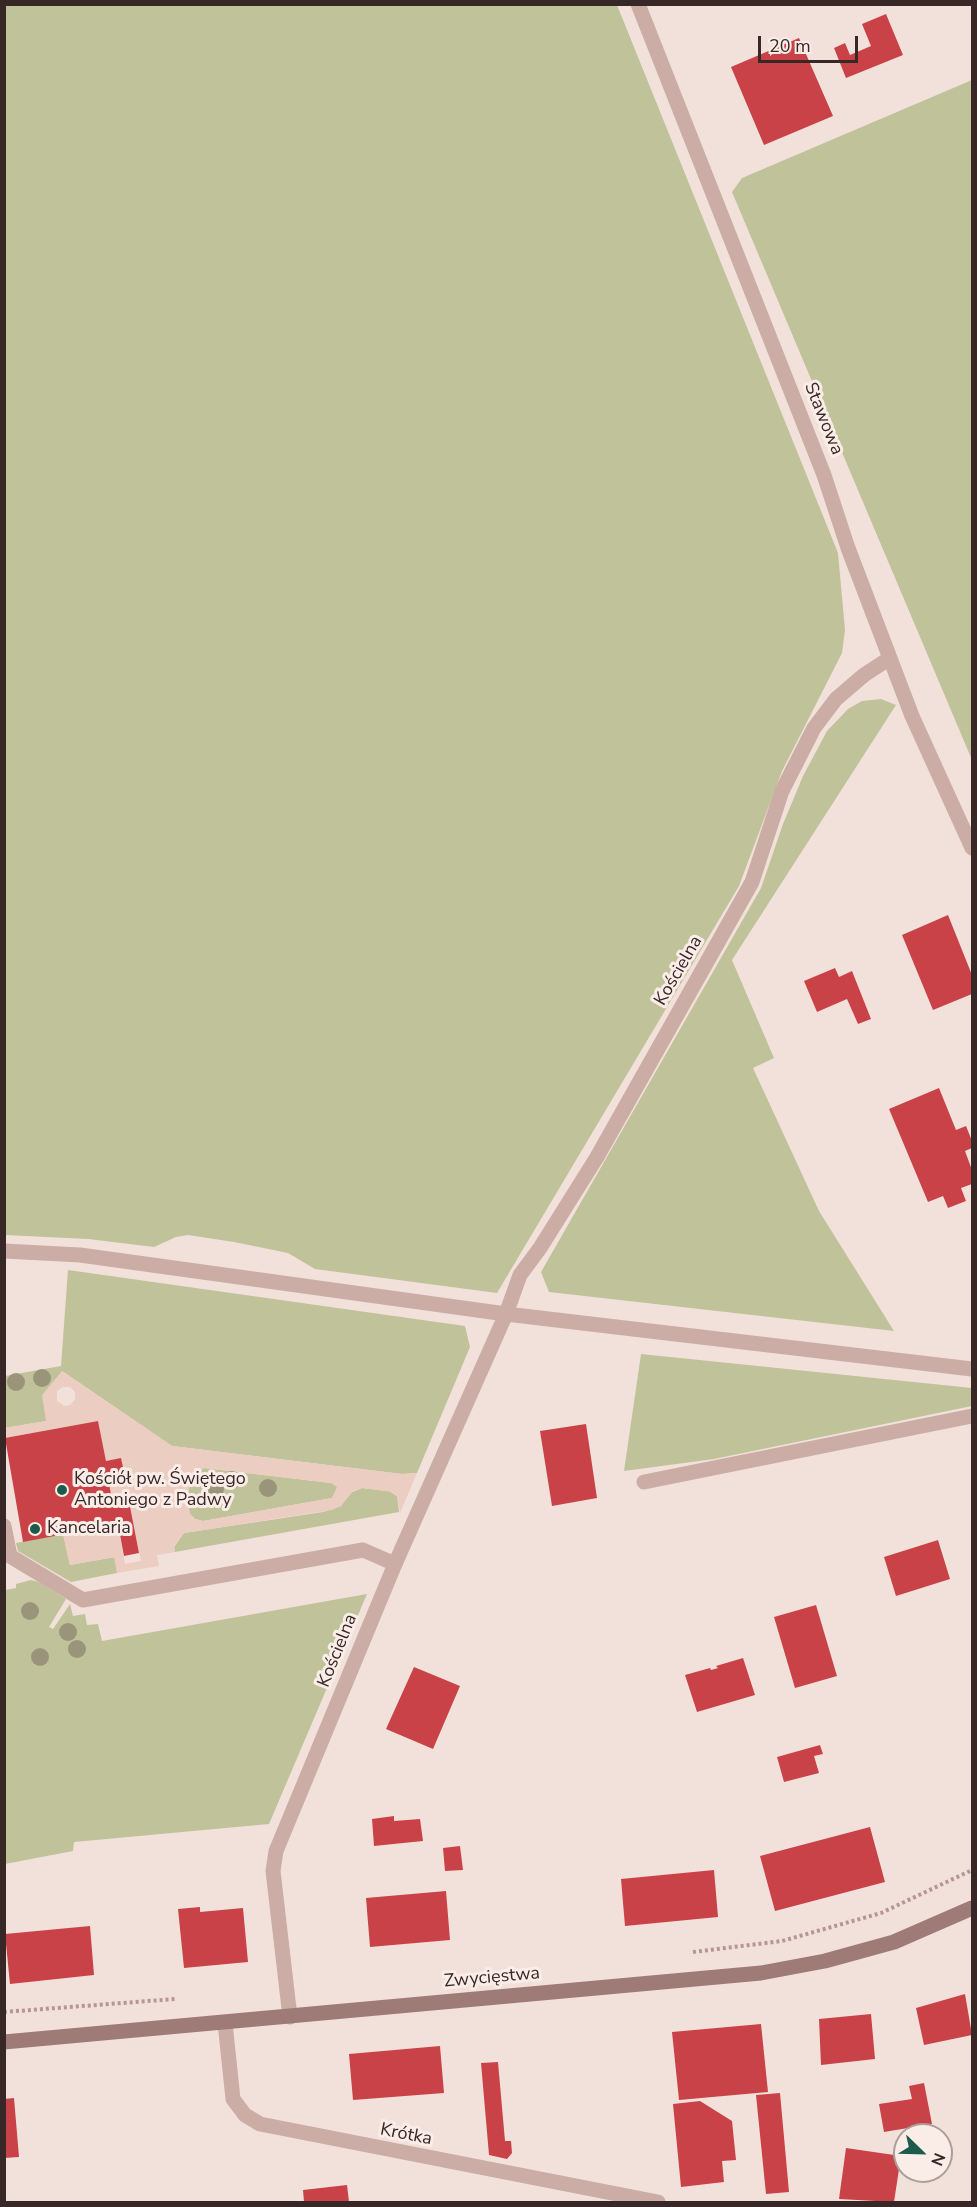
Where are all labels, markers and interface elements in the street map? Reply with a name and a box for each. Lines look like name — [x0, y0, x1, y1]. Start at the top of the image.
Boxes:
scale bar — [761, 24, 862, 62]
text: 20 m — [769, 34, 811, 58]
street label: Stawowa — [799, 380, 847, 458]
street label: Kościelna — [650, 932, 708, 1010]
place label: Kościół pw. Świętego Antoniego z Padwy — [74, 1469, 246, 1512]
marker: Kościół pw. Świętego Antoniego z Padwy — [55, 1483, 69, 1497]
place label: Kancelaria — [47, 1518, 131, 1540]
marker: Kancelaria — [28, 1522, 42, 1536]
street label: Kościelna — [314, 1611, 362, 1691]
street label: Zwycięstwa — [443, 1963, 541, 1993]
street label: Krótka — [378, 2119, 434, 2151]
north arrow — [893, 2123, 953, 2183]
text: N — [925, 2149, 950, 2169]

